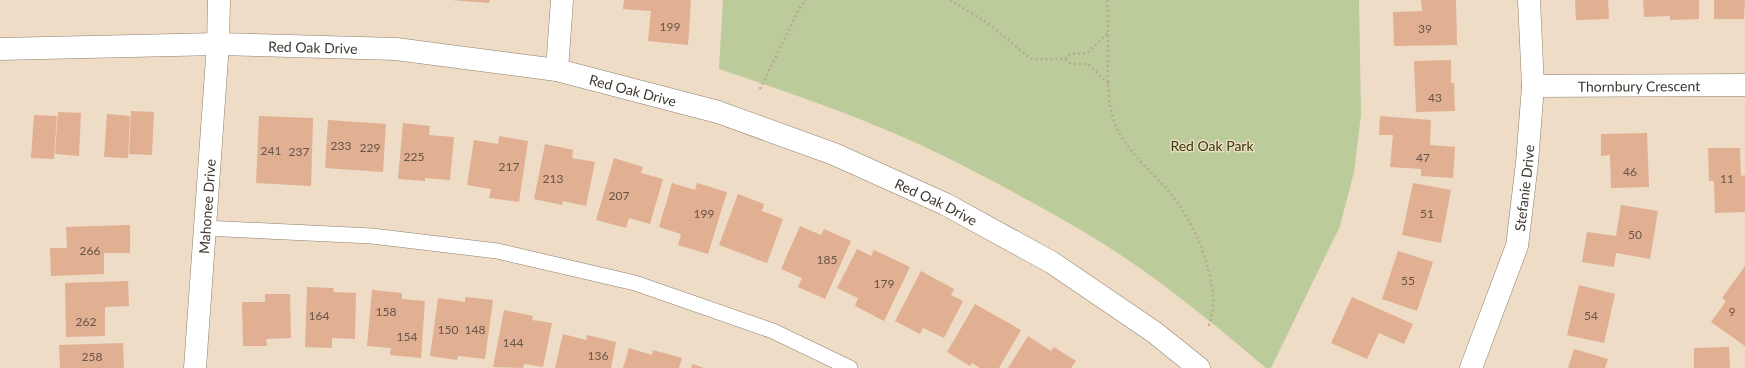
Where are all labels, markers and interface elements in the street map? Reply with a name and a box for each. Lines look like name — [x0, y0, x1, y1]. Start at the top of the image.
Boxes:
house number: 199 — [660, 19, 680, 34]
house number: 39 — [1418, 21, 1432, 36]
street label: Red Oak Drive — [268, 37, 358, 56]
street label: Red Oak Drive — [588, 70, 678, 109]
street label: Thornbury Crescent — [1578, 77, 1700, 94]
house number: 43 — [1428, 90, 1442, 105]
park label: Red Oak Park — [1170, 137, 1254, 154]
house number: 233 — [331, 138, 351, 153]
house number: 229 — [360, 140, 380, 155]
house number: 241 — [261, 143, 281, 158]
house number: 237 — [289, 144, 309, 159]
street label: Stefanie Drive — [1510, 144, 1537, 232]
house number: 225 — [404, 149, 424, 164]
house number: 47 — [1416, 150, 1430, 165]
street label: Mahonee Drive — [195, 158, 218, 254]
house number: 217 — [499, 159, 519, 174]
house number: 46 — [1623, 164, 1637, 179]
house number: 213 — [543, 171, 563, 186]
house number: 11 — [1720, 171, 1734, 186]
street label: Red Oak Drive — [893, 174, 980, 229]
house number: 207 — [609, 188, 629, 203]
house number: 199 — [694, 206, 714, 221]
house number: 51 — [1420, 206, 1434, 221]
house number: 50 — [1628, 227, 1642, 242]
house number: 266 — [80, 243, 100, 258]
house number: 185 — [817, 252, 837, 267]
house number: 55 — [1401, 273, 1415, 288]
house number: 179 — [874, 276, 894, 291]
house number: 158 — [376, 304, 396, 319]
house number: 9 — [1729, 304, 1736, 319]
house number: 164 — [309, 308, 329, 323]
house number: 54 — [1584, 308, 1598, 323]
house number: 262 — [76, 314, 96, 329]
house number: 150 — [438, 322, 458, 337]
house number: 148 — [465, 322, 485, 337]
house number: 154 — [397, 329, 417, 344]
house number: 144 — [503, 335, 523, 350]
house number: 136 — [588, 348, 608, 363]
house number: 258 — [82, 349, 102, 364]

